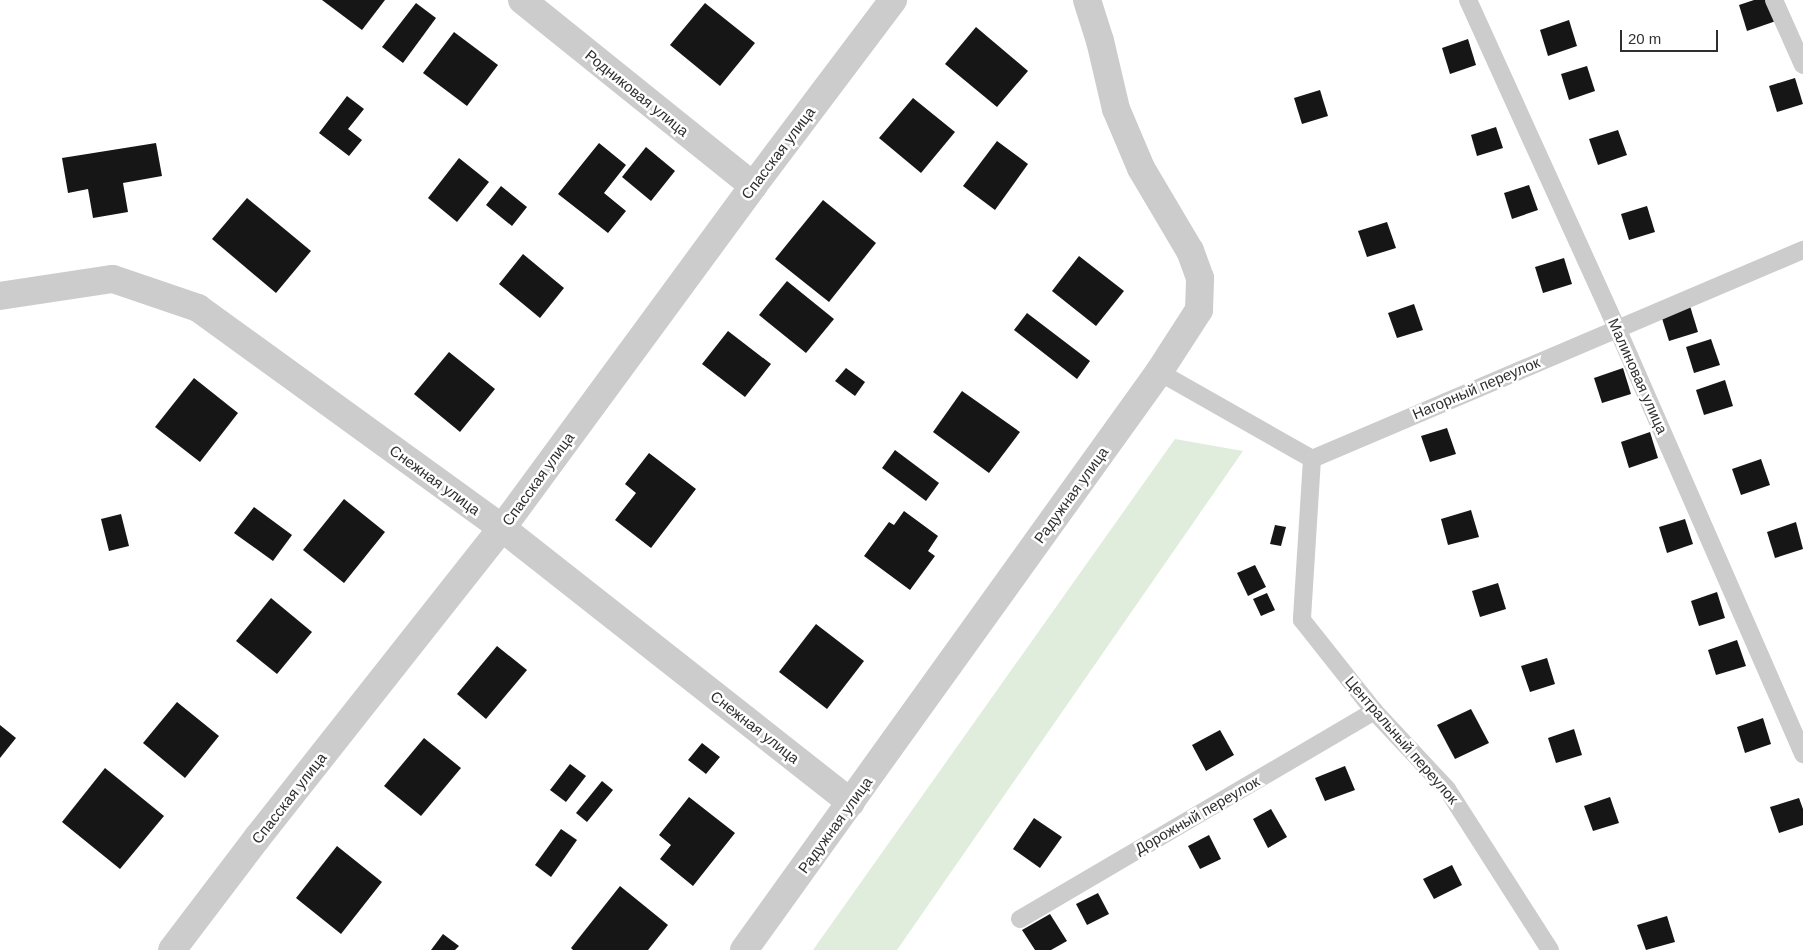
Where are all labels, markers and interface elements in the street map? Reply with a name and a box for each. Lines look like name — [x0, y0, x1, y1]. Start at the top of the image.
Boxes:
scale bar — [1623, 20, 1720, 52]
text: 20 m — [1628, 30, 1661, 47]
street label: Родниковая улица — [582, 46, 692, 140]
street label: Спасская улица — [737, 103, 819, 203]
street label: Малиновая улица — [1604, 316, 1672, 436]
street label: Нагорный переулок — [1410, 353, 1542, 423]
street label: Спасская улица — [498, 429, 578, 529]
street label: Снежная улица — [386, 441, 484, 519]
street label: Радужная улица — [1030, 443, 1112, 547]
street label: Центральный переулок — [1342, 672, 1462, 808]
street label: Снежная улица — [707, 687, 803, 767]
street label: Спасская улица — [248, 749, 330, 847]
street label: Дорожный переулок — [1132, 772, 1262, 858]
street label: Радужная улица — [794, 773, 876, 877]

